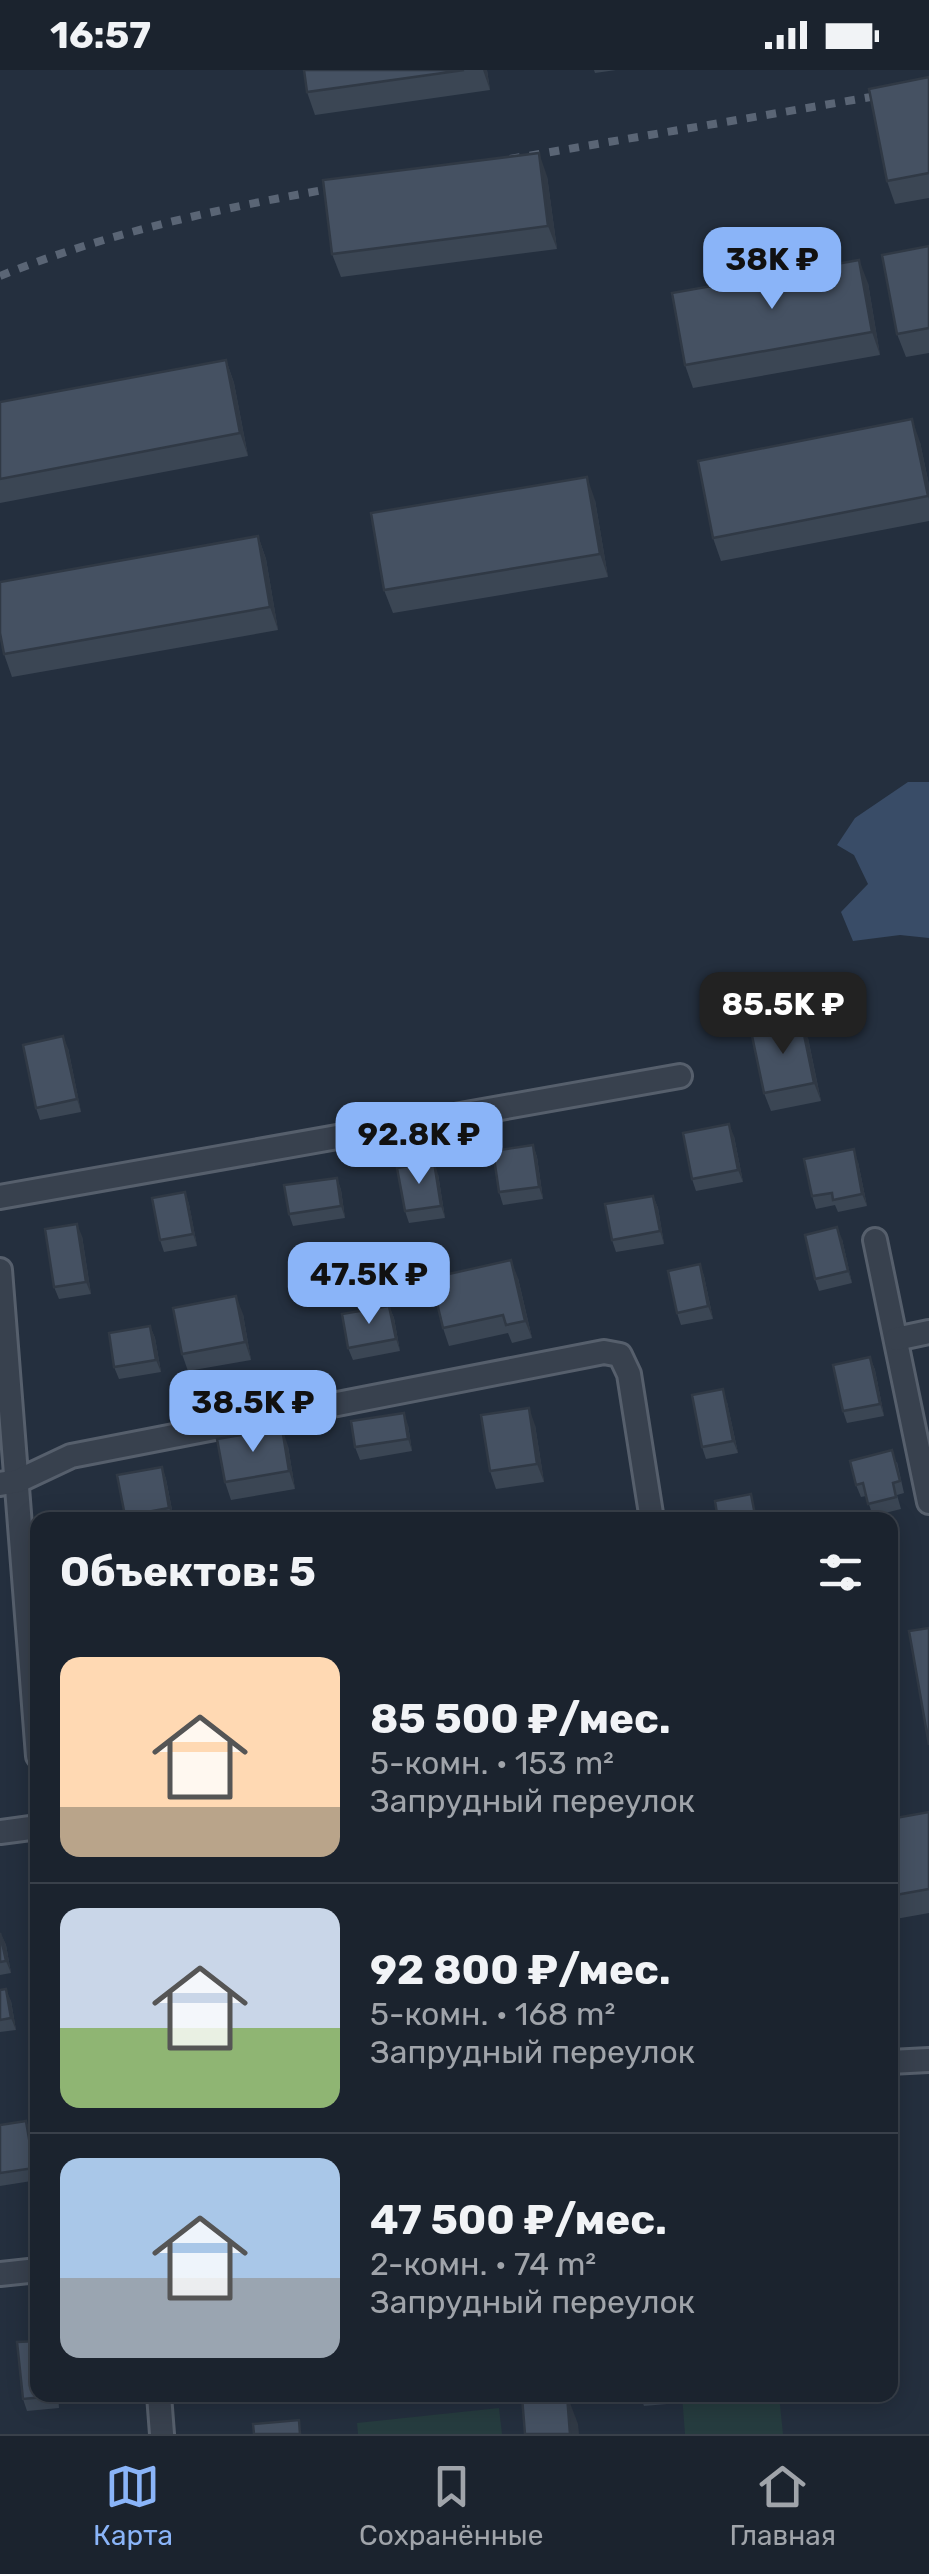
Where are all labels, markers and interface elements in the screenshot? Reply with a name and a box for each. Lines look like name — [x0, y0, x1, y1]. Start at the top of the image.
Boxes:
text: 16:57 — [50, 12, 151, 58]
pin: 38K ₽ — [702, 227, 842, 312]
text: 38K ₽ — [725, 240, 819, 278]
pin: 85.5K ₽ — [691, 972, 875, 1057]
text: 85.5K ₽ — [722, 985, 844, 1023]
pin: 92.8K ₽ — [327, 1102, 511, 1187]
text: 92.8K ₽ — [358, 1115, 480, 1153]
pin: 47.5K ₽ — [277, 1242, 461, 1327]
text: 47.5K ₽ — [310, 1255, 428, 1293]
pin: 38.5K ₽ — [161, 1370, 345, 1455]
text: 38.5K ₽ — [191, 1383, 315, 1421]
icon: filters — [813, 1545, 868, 1600]
text: Объектов: 5 — [60, 1547, 316, 1597]
text: 85 500 ₽/мес. — [370, 1694, 671, 1744]
icon: home — [140, 1697, 260, 1817]
text: 5-комн. · 153 m² — [370, 1744, 614, 1782]
text: Запрудный переулок — [370, 1782, 695, 1820]
text: 92 800 ₽/мес. — [370, 1945, 671, 1995]
icon: home — [140, 1948, 260, 2068]
text: 5-комн. · 168 m² — [370, 1995, 615, 2033]
text: Запрудный переулок — [370, 2033, 695, 2071]
text: 47 500 ₽/мес. — [370, 2195, 667, 2245]
icon: home — [140, 2198, 260, 2318]
text: 2-комн. · 74 m² — [370, 2245, 596, 2283]
text: Запрудный переулок — [370, 2283, 695, 2321]
tab: Карта — [93, 2459, 173, 2552]
tab: Сохранённые — [359, 2459, 543, 2552]
tab: Главная — [729, 2459, 836, 2552]

